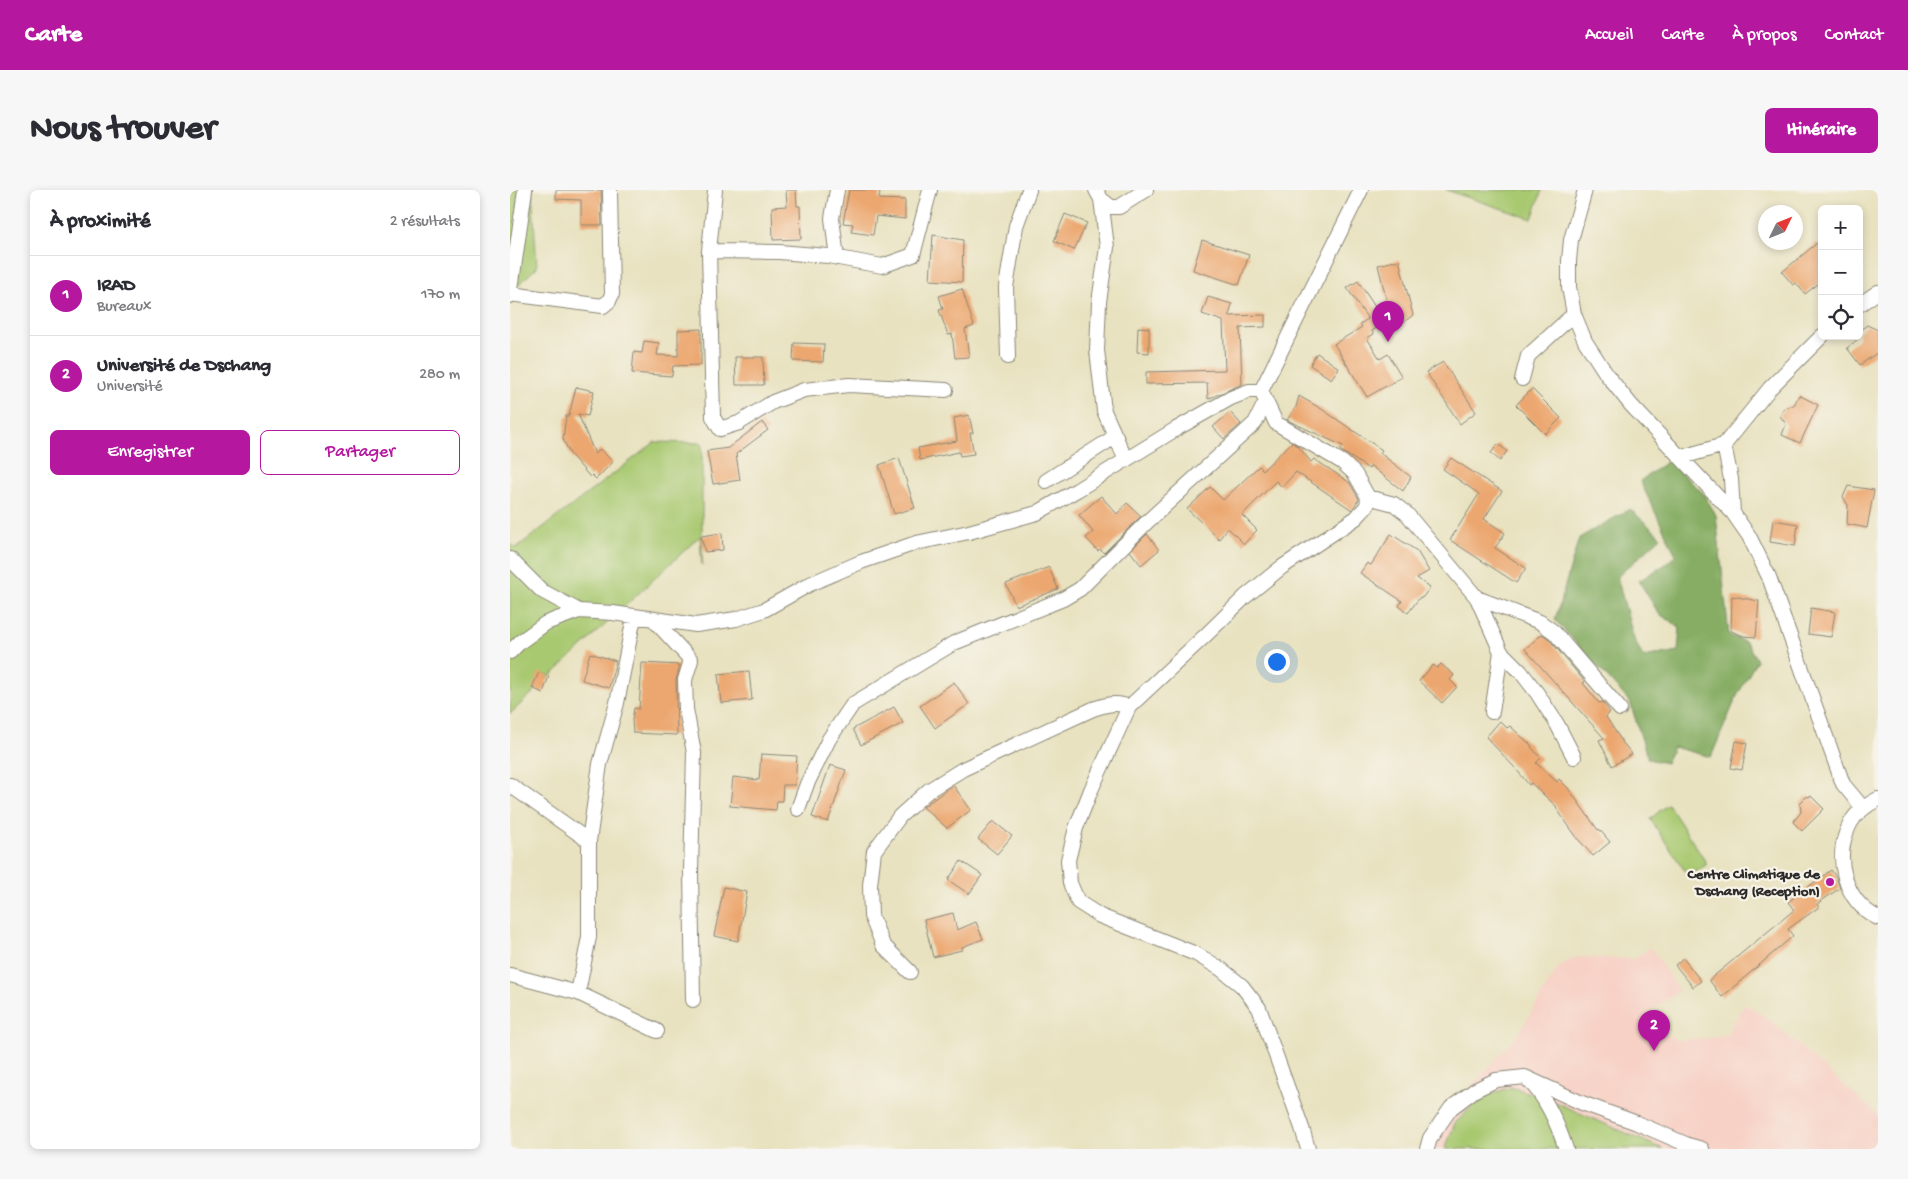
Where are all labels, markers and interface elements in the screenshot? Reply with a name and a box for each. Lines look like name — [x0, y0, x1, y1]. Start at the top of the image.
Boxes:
text: Carte — [25, 21, 82, 50]
text: Accueil — [1585, 25, 1633, 46]
text: Carte — [1661, 25, 1704, 46]
text: À propos — [1732, 25, 1797, 46]
text: Contact — [1825, 25, 1883, 46]
button: Itinéraire — [1765, 108, 1878, 153]
text: Nous trouver — [30, 110, 216, 151]
north arrow — [1758, 205, 1803, 250]
map controls — [1818, 205, 1863, 340]
button: + — [1818, 205, 1863, 250]
text: À proximité — [50, 210, 151, 235]
text: 2 résultats — [390, 213, 460, 232]
button: − — [1818, 250, 1863, 295]
text: IRAD — [97, 275, 135, 298]
text: 1 — [63, 286, 69, 305]
text: 170 m — [421, 286, 460, 305]
button: locate — [1818, 295, 1863, 340]
text: Bureaux — [97, 298, 151, 317]
pin: 1 — [1372, 301, 1404, 342]
text: Université de Dschang — [97, 355, 271, 378]
text: 2 — [62, 366, 70, 385]
text: 280 m — [419, 366, 460, 385]
text: Université — [97, 378, 162, 397]
button: Enregistrer — [50, 430, 250, 475]
button: Partager — [260, 430, 460, 475]
your location — [1264, 649, 1290, 675]
place label: Centre Climatique de Dschang (Reception) — [1686, 866, 1821, 901]
marker: Centre Climatique de Dschang (Reception) — [1824, 876, 1836, 888]
pin: 2 — [1638, 1010, 1670, 1051]

